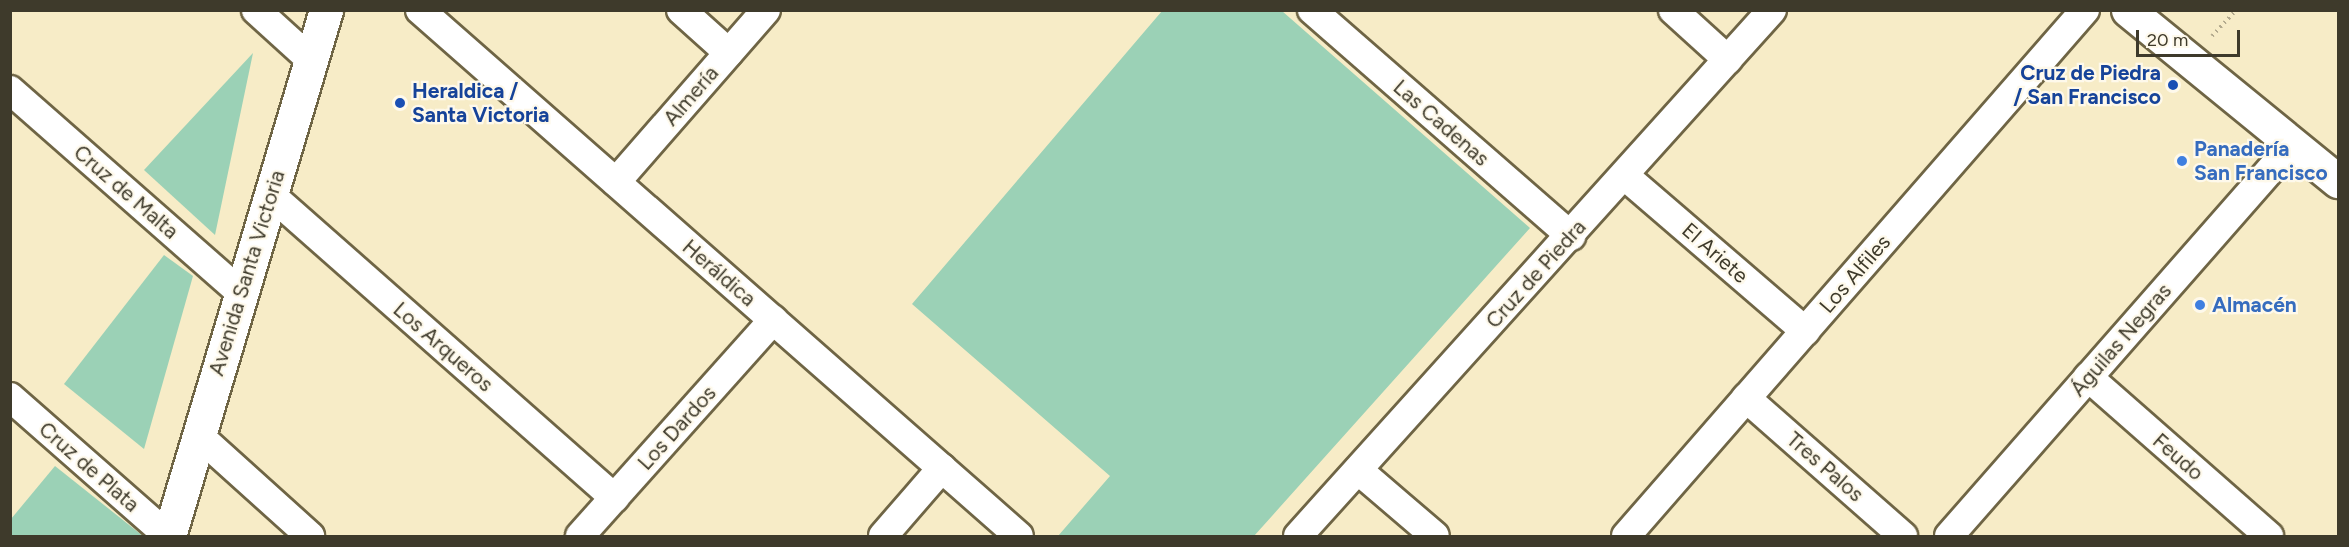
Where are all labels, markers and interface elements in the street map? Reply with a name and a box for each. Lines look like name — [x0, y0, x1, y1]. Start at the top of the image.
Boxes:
scale bar — [2139, 18, 2242, 56]
text: 20 m — [2147, 29, 2188, 51]
place label: Cruz de Piedra / San Francisco — [2013, 60, 2161, 110]
street label: Almería — [658, 61, 724, 131]
street label: Las Cadenas — [1388, 75, 1494, 171]
place label: Heraldica / Santa Victoria — [412, 78, 550, 128]
marker: Cruz de Piedra / San Francisco — [2166, 78, 2180, 92]
marker: Heraldica / Santa Victoria — [393, 96, 407, 110]
place label: Panadería San Francisco — [2194, 136, 2328, 186]
street label: Cruz de Malta — [69, 140, 183, 244]
marker: Panadería San Francisco — [2175, 154, 2189, 168]
street label: Avenida Santa Victoria — [204, 167, 290, 379]
street label: Cruz de Piedra — [1481, 215, 1591, 333]
street label: El Ariete — [1677, 217, 1753, 289]
street label: Los Alfiles — [1814, 230, 1896, 318]
street label: Heráldica — [677, 234, 761, 312]
street label: Águilas Negras — [2065, 278, 2177, 402]
place label: Almacén — [2212, 292, 2297, 318]
street label: Los Arqueros — [388, 297, 498, 397]
marker: Almacén — [2193, 298, 2207, 312]
street label: Los Dardos — [633, 381, 721, 475]
street label: Cruz de Plata — [34, 417, 144, 517]
street label: Tres Palos — [1781, 427, 1869, 507]
street label: Feudo — [2147, 428, 2209, 486]

